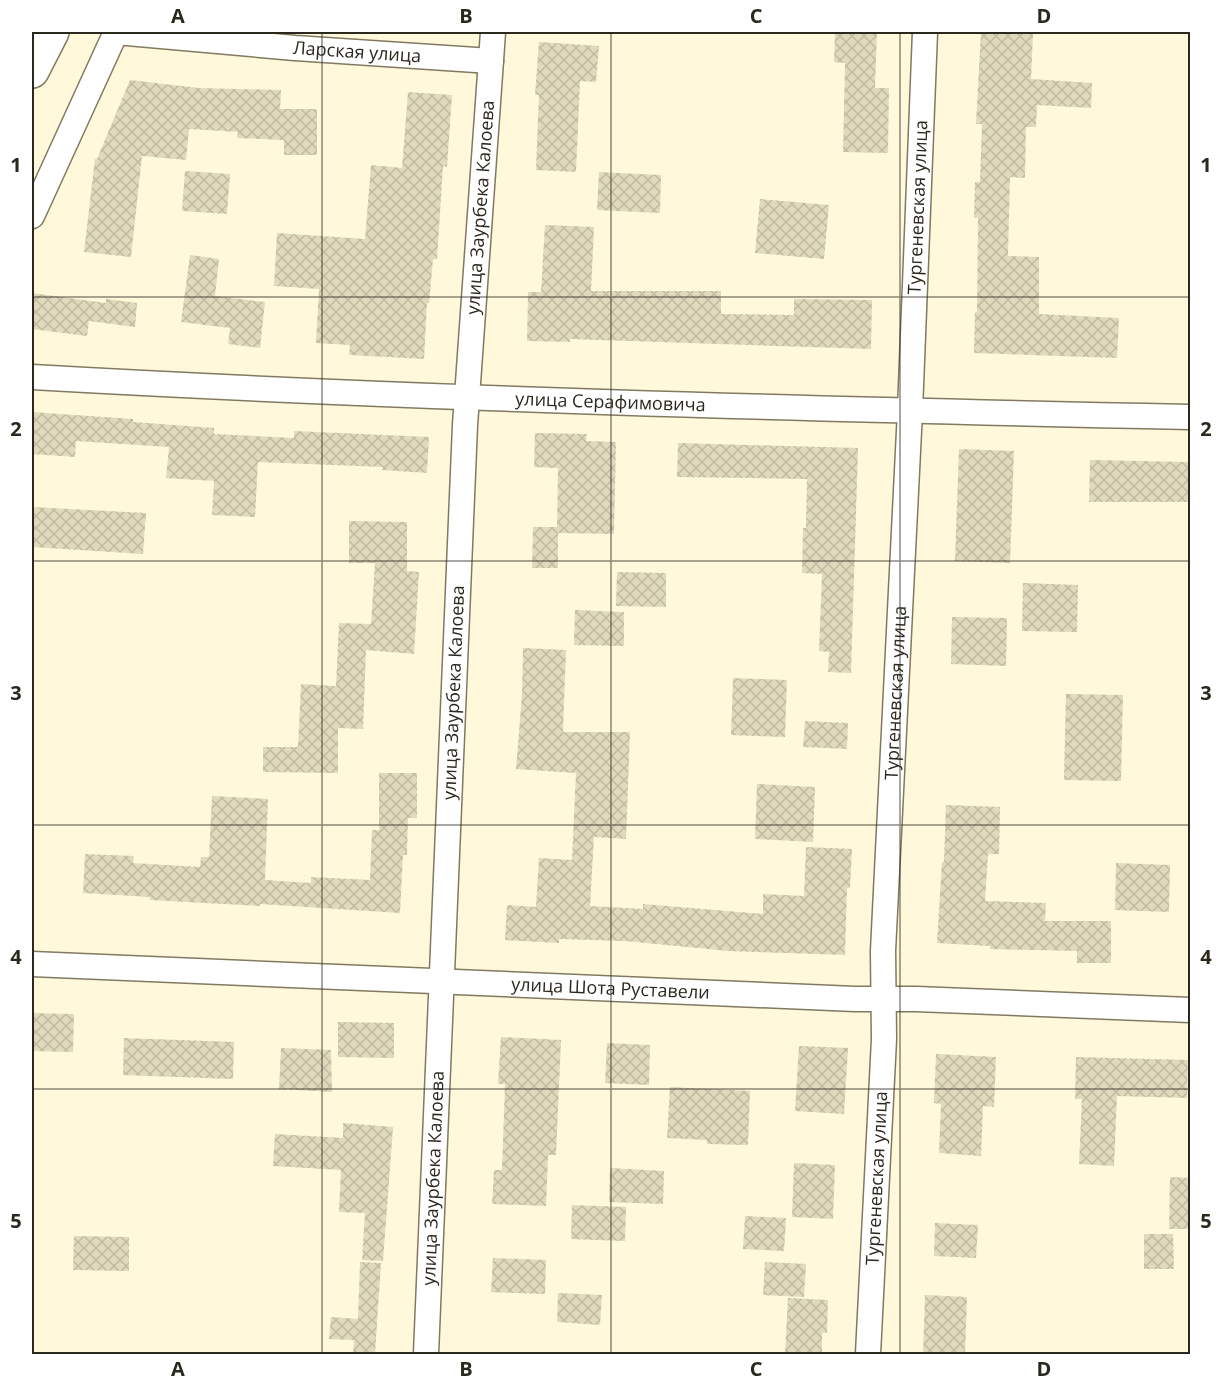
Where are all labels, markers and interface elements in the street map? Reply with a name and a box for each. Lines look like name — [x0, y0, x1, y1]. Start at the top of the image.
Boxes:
text: A — [171, 2, 185, 29]
text: B — [459, 2, 473, 29]
text: C — [750, 2, 763, 29]
text: D — [1037, 2, 1051, 29]
street label: Ларская улица — [292, 35, 422, 67]
street label: улица Заурбека Калоева — [460, 99, 499, 315]
street label: Тургеневская улица — [902, 120, 933, 295]
text: 1 — [10, 151, 22, 178]
text: 1 — [1200, 151, 1212, 178]
street label: улица Серафимовича — [515, 386, 706, 416]
text: 2 — [10, 415, 22, 442]
text: 2 — [1200, 415, 1212, 442]
street label: улица Заурбека Калоева — [436, 585, 469, 800]
street label: Тургеневская улица — [879, 605, 911, 780]
text: 3 — [10, 679, 22, 706]
text: 3 — [1200, 679, 1212, 706]
text: 4 — [10, 943, 22, 970]
text: 4 — [1200, 943, 1212, 970]
street label: улица Шота Руставели — [511, 971, 710, 1004]
street label: улица Заурбека Калоева — [416, 1070, 449, 1286]
street label: Тургеневская улица — [860, 1090, 892, 1266]
text: 5 — [10, 1207, 22, 1234]
text: 5 — [1200, 1207, 1212, 1234]
text: A — [171, 1355, 185, 1382]
text: B — [459, 1355, 473, 1382]
text: C — [750, 1355, 763, 1382]
text: D — [1037, 1355, 1051, 1382]

